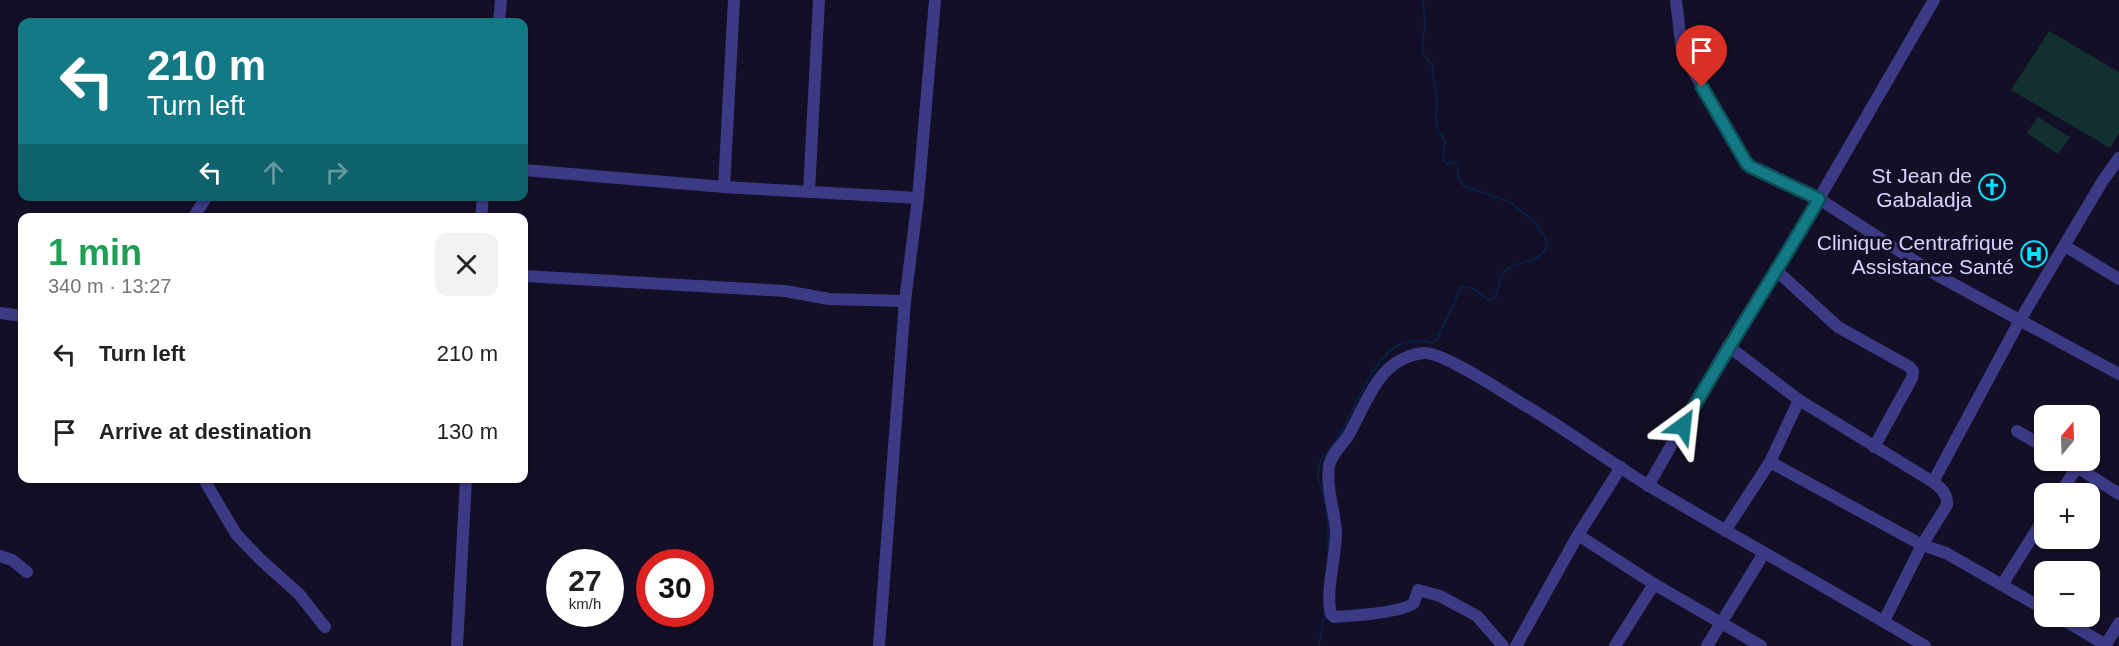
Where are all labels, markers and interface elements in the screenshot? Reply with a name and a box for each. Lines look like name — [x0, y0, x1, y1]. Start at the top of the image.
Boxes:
pin — [1676, 25, 1727, 87]
icon: arrive — [1685, 34, 1718, 67]
icon: left — [48, 42, 126, 120]
text: 210 m — [147, 42, 266, 89]
text: Turn left — [147, 91, 245, 121]
icon: left — [194, 156, 227, 189]
icon: ahead — [257, 156, 290, 189]
icon: right — [320, 156, 353, 189]
place label: St Jean de Gabaladja — [1872, 164, 1972, 211]
church icon: St Jean de Gabaladja — [1977, 172, 2007, 202]
place label: Clinique Centrafrique Assistance Santé — [1817, 231, 2014, 278]
text: 1 min — [48, 232, 142, 273]
button: close — [435, 233, 498, 296]
hospital icon: Clinique Centrafrique Assistance Santé — [2019, 239, 2049, 269]
text: 340 m · 13:27 — [48, 275, 171, 297]
icon: left — [48, 338, 81, 371]
text: Turn left — [99, 341, 185, 366]
text: 210 m — [437, 341, 498, 366]
position arrow — [1651, 394, 1715, 458]
north arrow — [2034, 405, 2100, 471]
map controls — [2034, 405, 2100, 627]
icon: arrive — [48, 416, 81, 449]
text: Arrive at destination — [99, 419, 312, 444]
text: 130 m — [437, 419, 498, 444]
button: + — [2034, 483, 2100, 549]
speed limit sign: 30 — [636, 549, 714, 627]
button: − — [2034, 561, 2100, 627]
text: 27 — [568, 564, 602, 597]
text: km/h — [569, 595, 601, 612]

